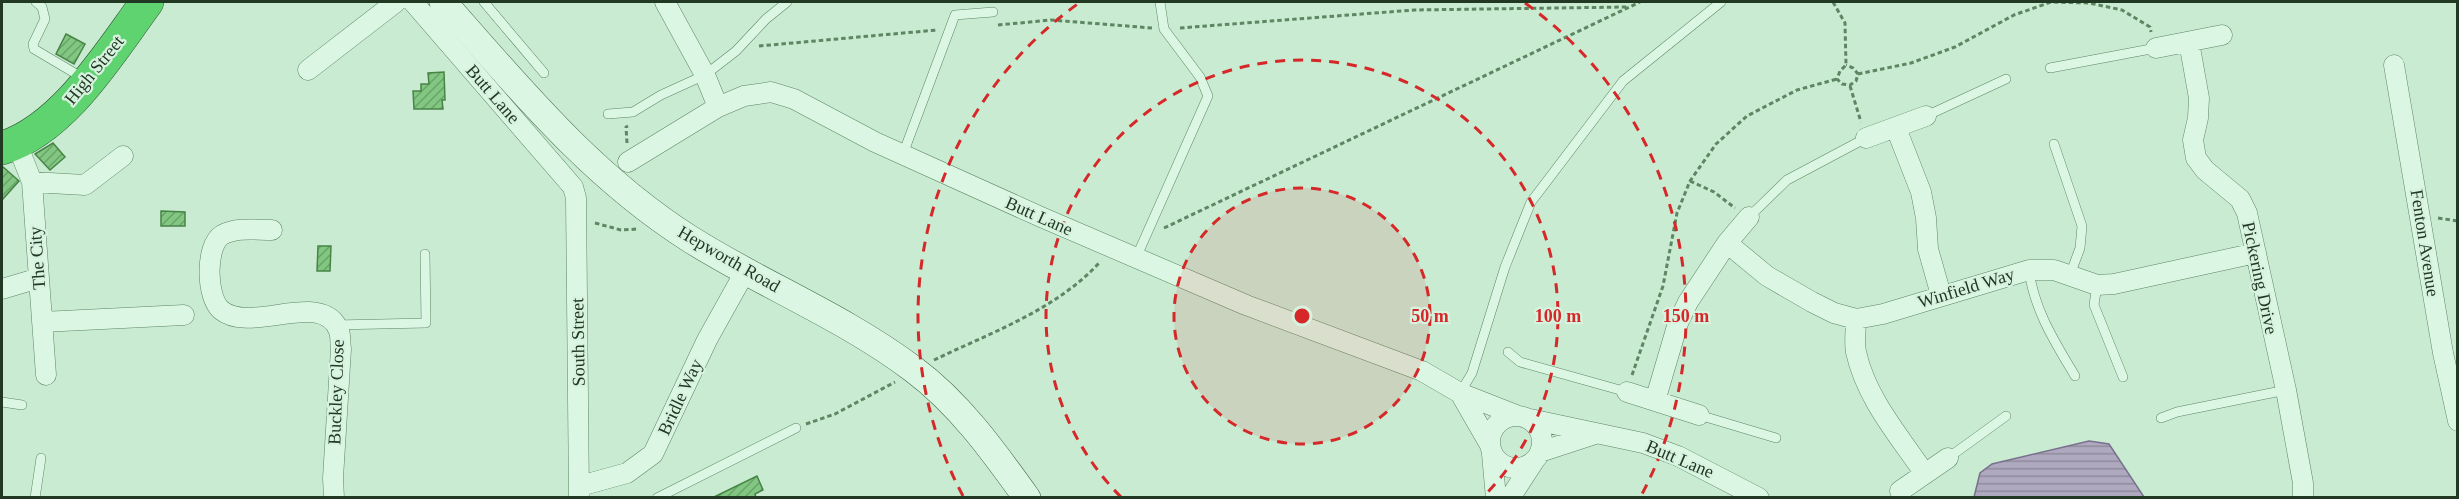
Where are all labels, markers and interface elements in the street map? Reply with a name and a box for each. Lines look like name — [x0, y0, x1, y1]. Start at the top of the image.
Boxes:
street label: High Street — [60, 32, 128, 108]
street label: Butt Lane — [462, 60, 524, 128]
street label: Fenton Avenue — [2407, 188, 2443, 298]
street label: Butt Lane — [1002, 192, 1076, 240]
street label: Pickering Drive — [2238, 220, 2282, 336]
street label: Hepworth Road — [674, 222, 784, 296]
street label: The City — [25, 226, 49, 290]
street label: Winfield Way — [1915, 264, 2017, 312]
street label: South Street — [567, 298, 589, 386]
centre of rings — [1292, 306, 1312, 326]
text: 50 m — [1411, 306, 1449, 326]
text: 100 m — [1535, 306, 1581, 326]
text: 150 m — [1663, 306, 1709, 326]
street label: Buckley Close — [324, 339, 348, 445]
street label: Bridle Way — [654, 356, 706, 438]
street label: Butt Lane — [1643, 436, 1717, 482]

